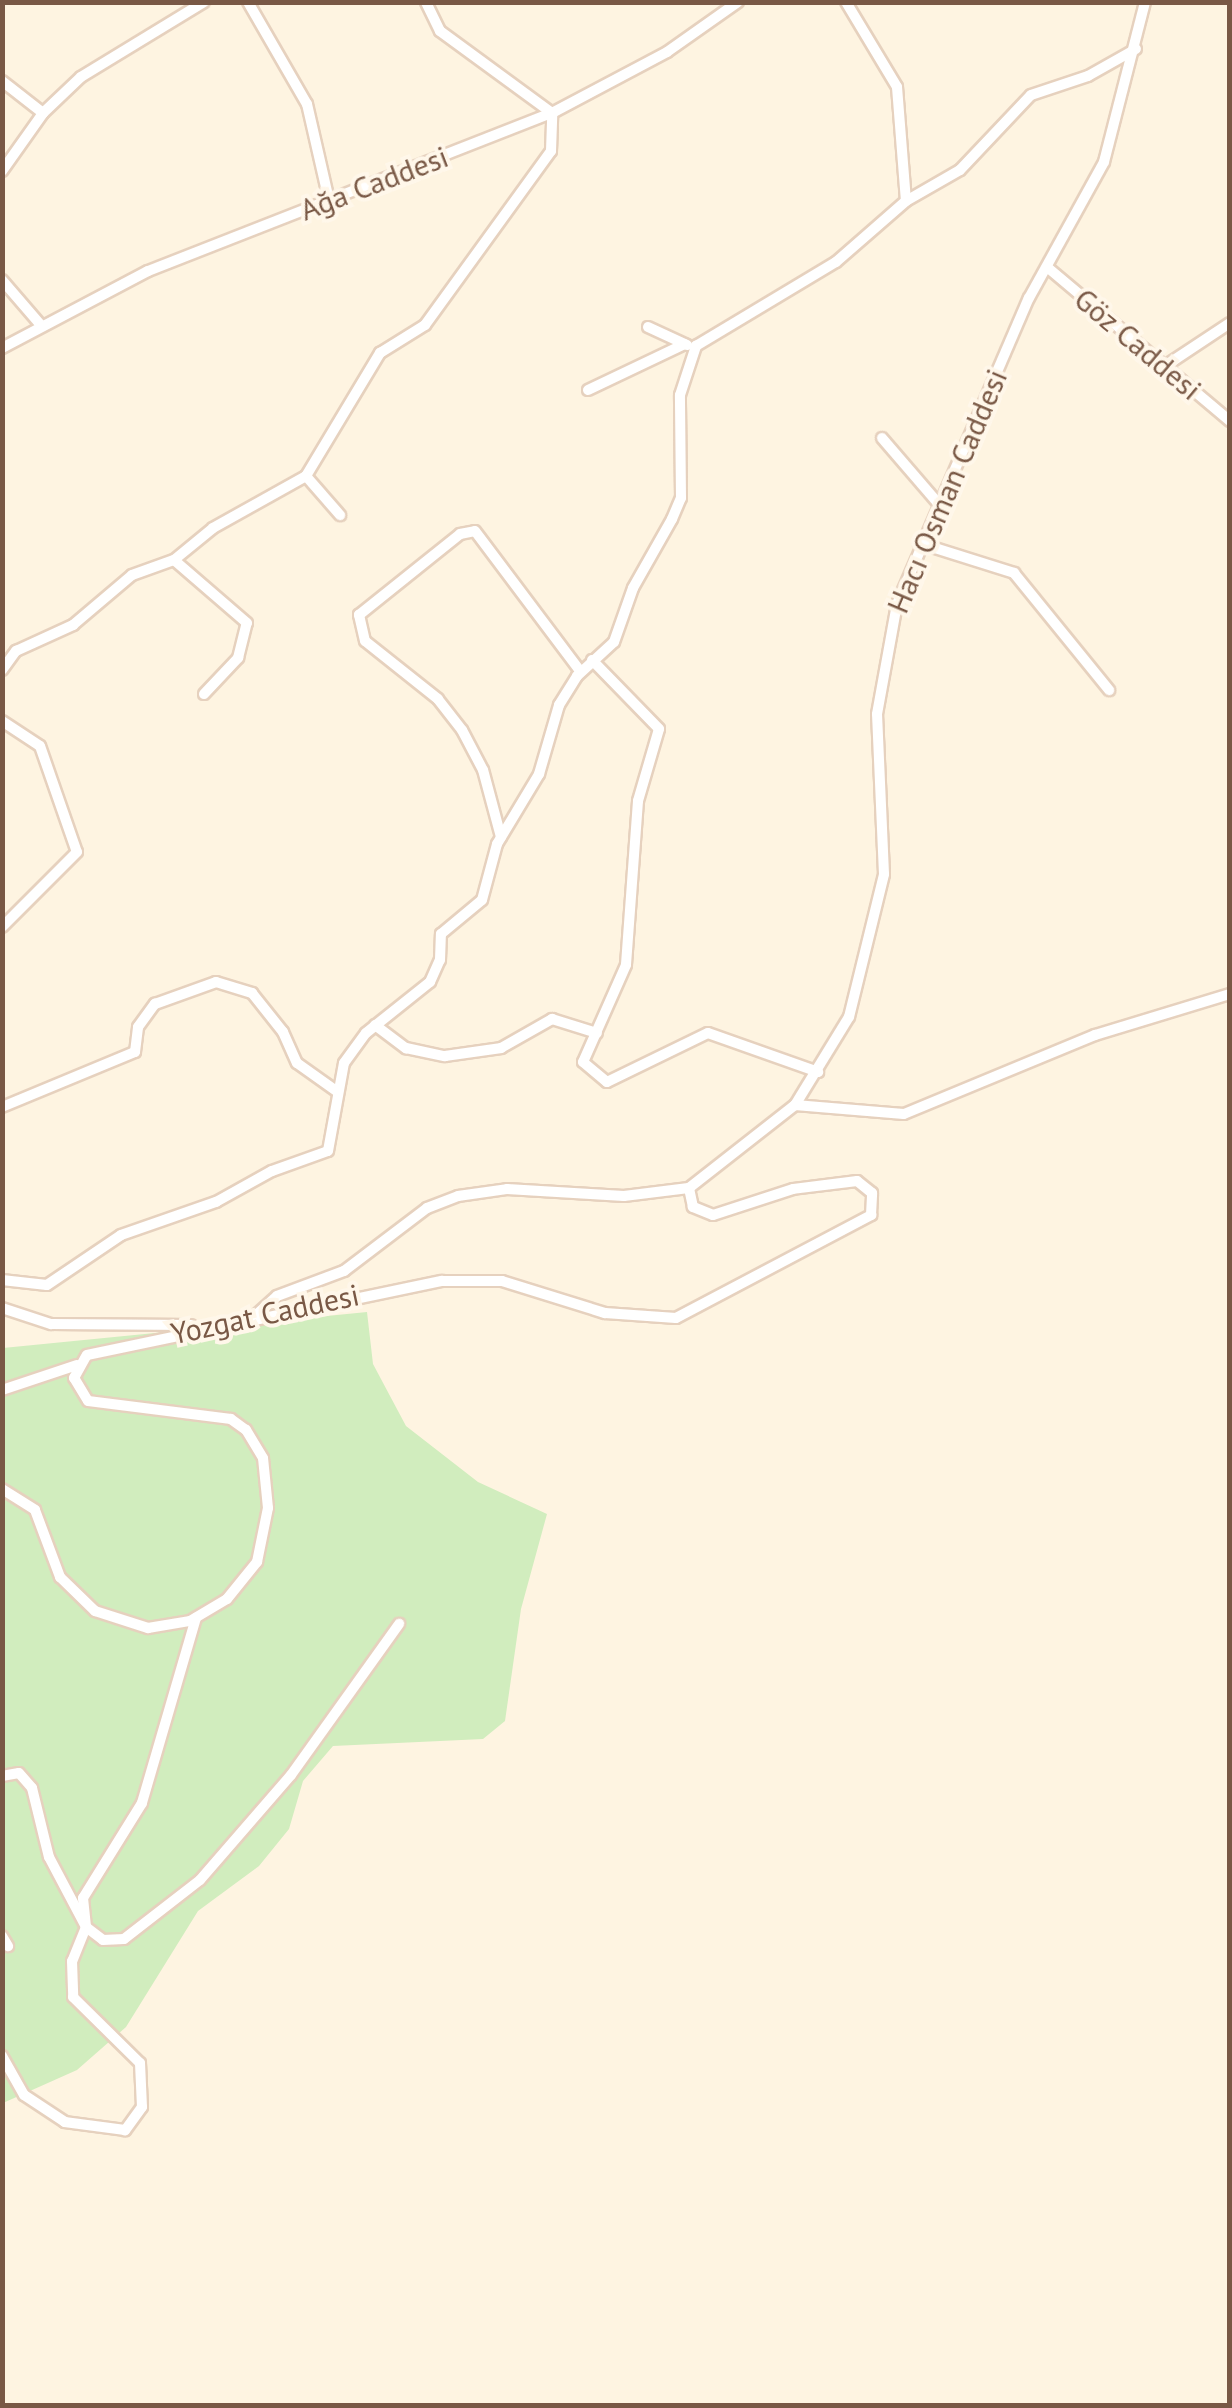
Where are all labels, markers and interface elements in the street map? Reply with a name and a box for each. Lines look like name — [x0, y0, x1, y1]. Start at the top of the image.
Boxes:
street label: Ağa Caddesi — [295, 138, 453, 228]
street label: Göz Caddesi — [1067, 280, 1209, 408]
street label: Hacı Osman Caddesi — [879, 364, 1015, 618]
street label: Yozgat Caddesi — [168, 1276, 362, 1352]

